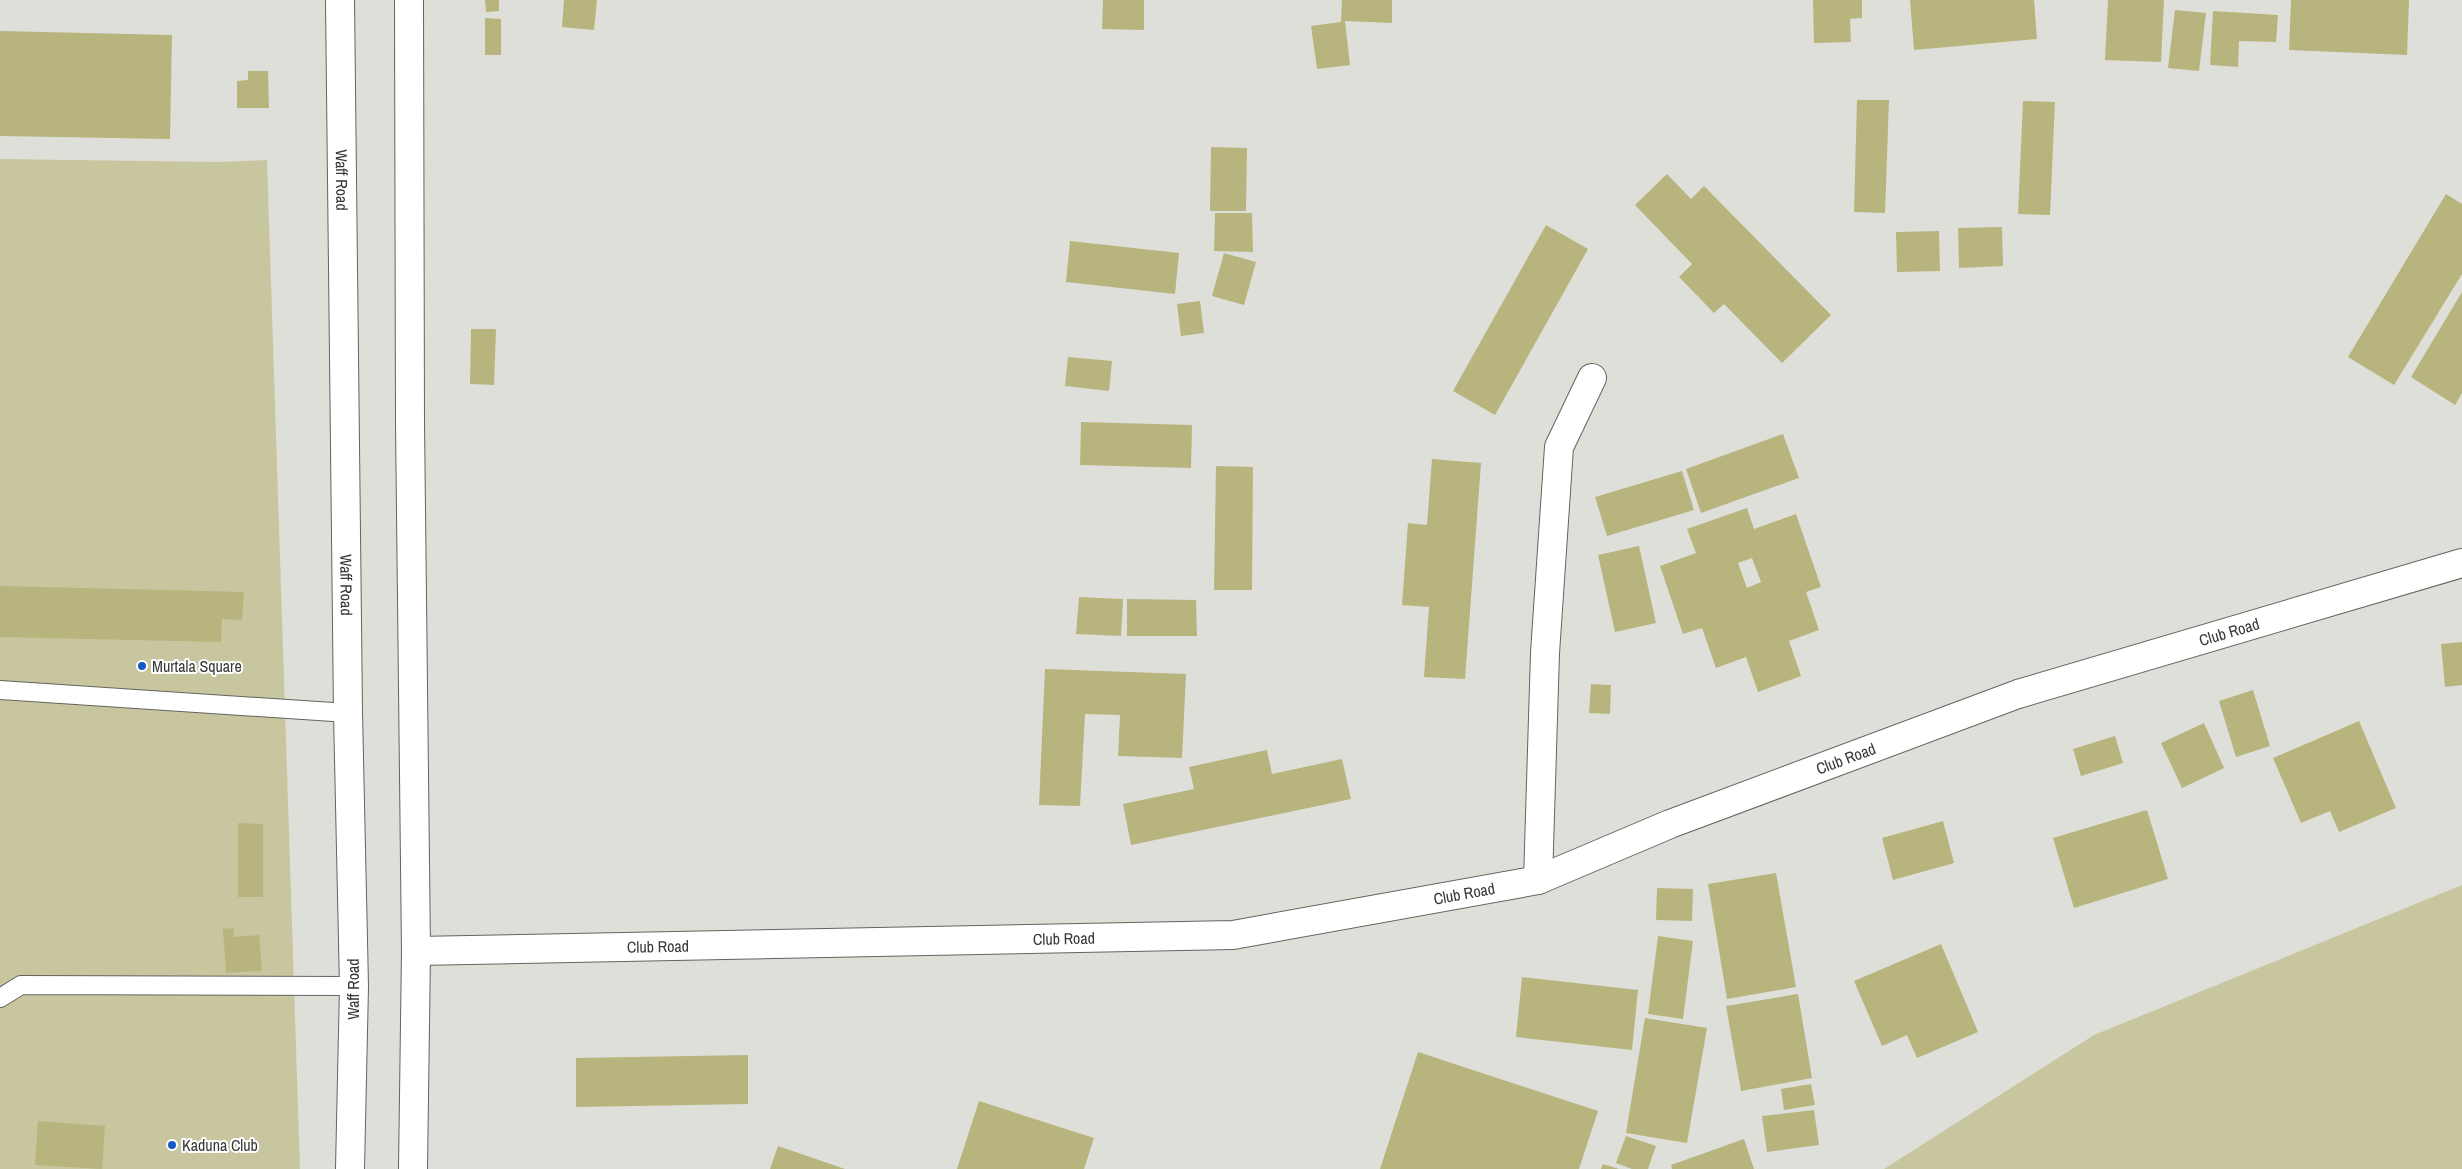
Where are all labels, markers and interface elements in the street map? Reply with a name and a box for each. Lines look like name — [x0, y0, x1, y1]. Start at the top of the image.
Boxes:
street label: Waff Road — [331, 149, 353, 211]
street label: Waff Road — [335, 554, 358, 616]
street label: Club Road — [2196, 612, 2262, 651]
place label: Murtala Square — [152, 655, 242, 677]
marker: Murtala Square — [136, 660, 148, 672]
street label: Club Road — [1813, 737, 1879, 780]
street label: Club Road — [1432, 877, 1497, 910]
street label: Club Road — [1033, 927, 1095, 950]
street label: Club Road — [627, 935, 689, 958]
street label: Waff Road — [342, 958, 364, 1020]
place label: Kaduna Club — [182, 1134, 258, 1156]
marker: Kaduna Club — [166, 1139, 178, 1151]

